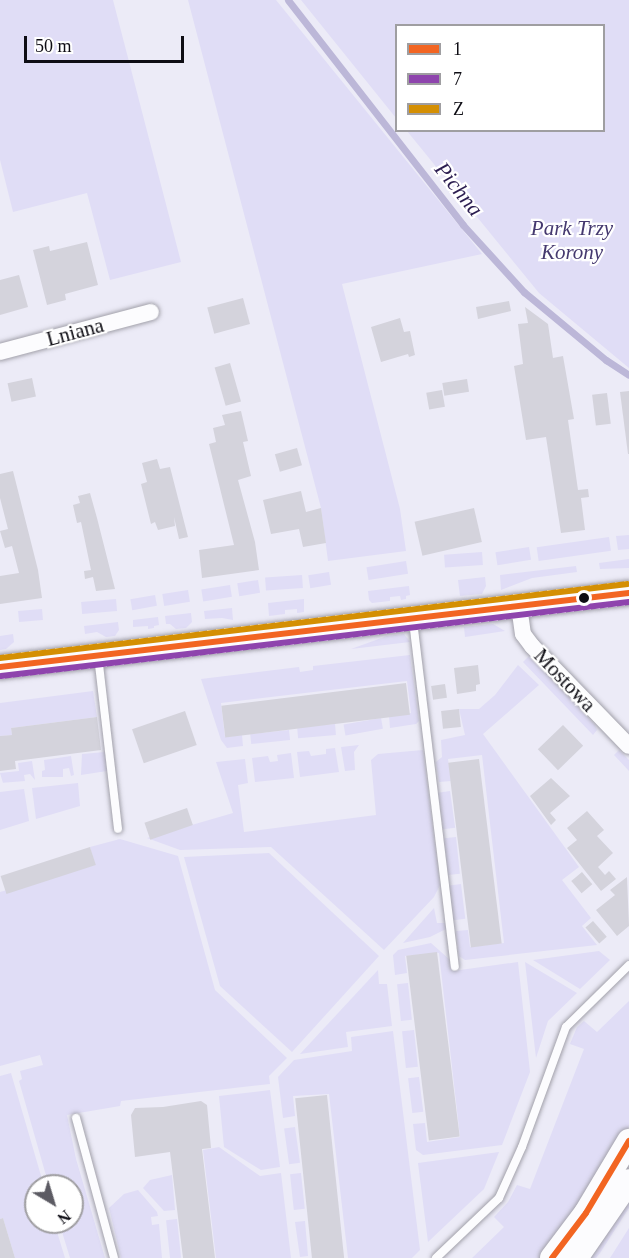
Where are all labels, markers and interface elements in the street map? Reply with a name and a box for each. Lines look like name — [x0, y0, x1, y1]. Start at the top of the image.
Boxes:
scale bar — [27, 24, 188, 62]
legend — [395, 24, 605, 132]
text: 50 m — [35, 36, 72, 56]
text: 1 — [453, 39, 462, 59]
text: 7 — [453, 69, 462, 89]
text: Z — [453, 99, 464, 119]
water label: Pichna — [429, 156, 489, 222]
park label: Park Trzy Korony — [531, 215, 613, 265]
street label: Lniana — [44, 312, 106, 352]
unlabelled marker — [578, 592, 590, 604]
street label: Mostowa — [529, 643, 601, 717]
north arrow — [24, 1174, 84, 1234]
text: N — [54, 1207, 74, 1227]

